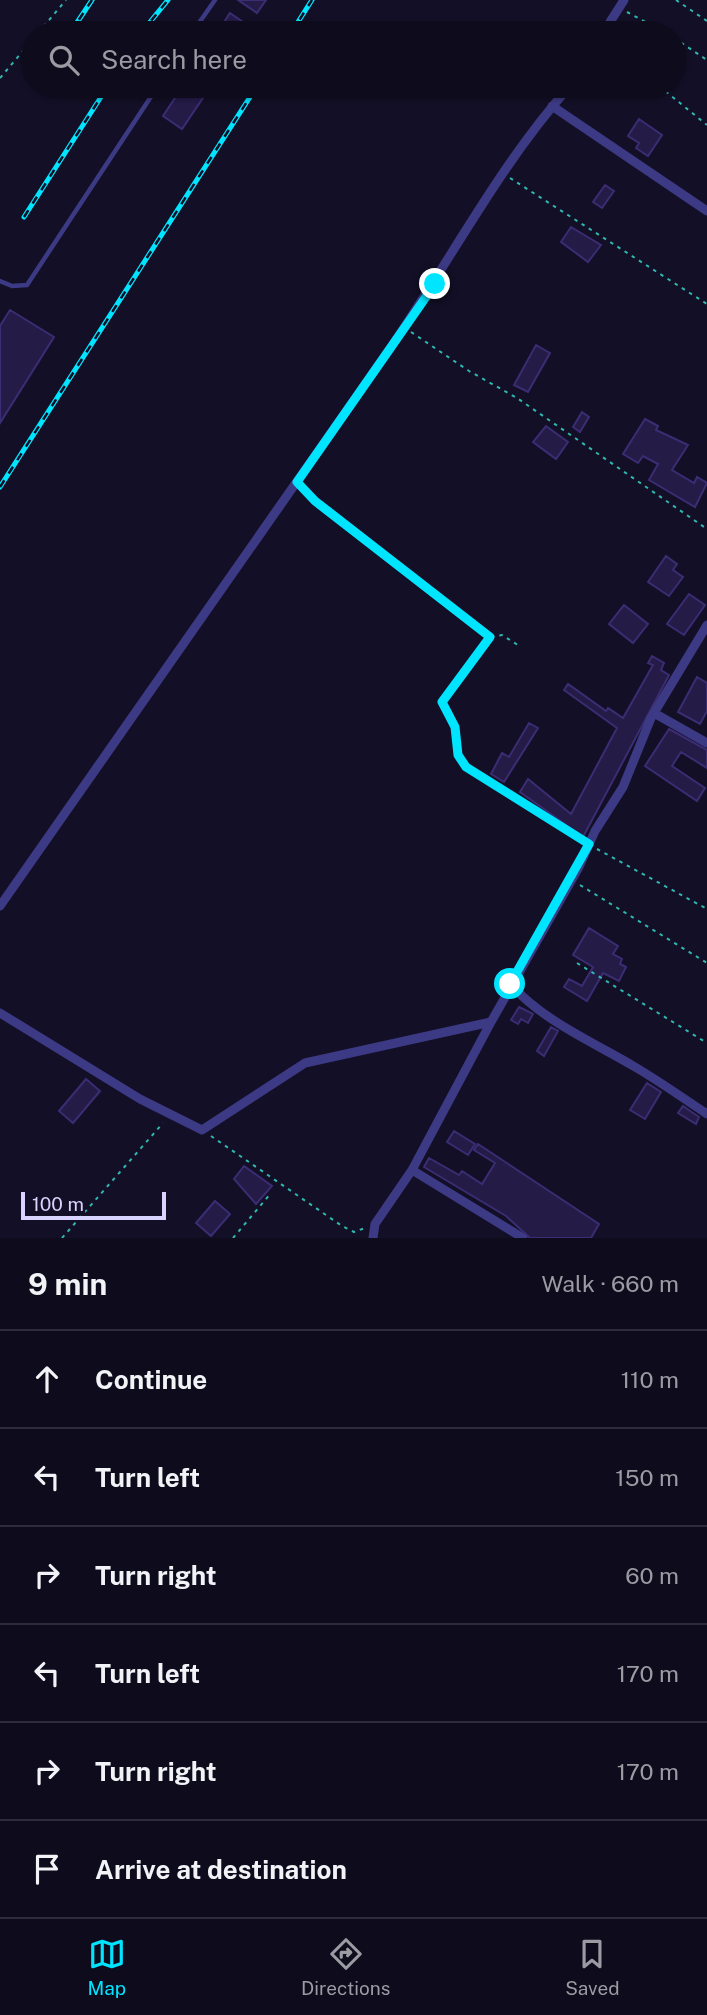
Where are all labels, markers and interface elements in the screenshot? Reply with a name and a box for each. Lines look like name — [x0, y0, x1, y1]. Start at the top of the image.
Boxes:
search box — [21, 21, 686, 98]
icon: search — [45, 41, 83, 79]
text: Search here — [101, 44, 247, 75]
route end — [419, 268, 450, 299]
route start — [494, 968, 525, 999]
scale bar — [21, 1189, 166, 1221]
text: 100 m — [32, 1193, 84, 1215]
text: 9 min — [28, 1266, 107, 1302]
text: Walk · 660 m — [541, 1270, 679, 1297]
icon: ahead — [28, 1360, 66, 1398]
text: Continue — [95, 1364, 207, 1395]
text: 110 m — [621, 1366, 679, 1393]
icon: left — [28, 1458, 66, 1496]
text: Turn left — [95, 1462, 200, 1493]
text: 150 m — [615, 1464, 679, 1491]
icon: right — [28, 1556, 66, 1594]
text: Turn right — [95, 1560, 217, 1591]
text: 60 m — [625, 1562, 679, 1589]
icon: left — [28, 1654, 66, 1692]
text: Turn left — [95, 1658, 200, 1689]
text: 170 m — [617, 1660, 679, 1687]
icon: right — [28, 1752, 66, 1790]
text: Turn right — [95, 1756, 217, 1787]
text: 170 m — [617, 1758, 679, 1785]
icon: arrive — [28, 1850, 66, 1888]
text: Arrive at destination — [95, 1854, 347, 1885]
tab: Map — [87, 1935, 126, 1999]
tab: Directions — [301, 1935, 390, 1999]
tab: Saved — [565, 1935, 620, 1999]

